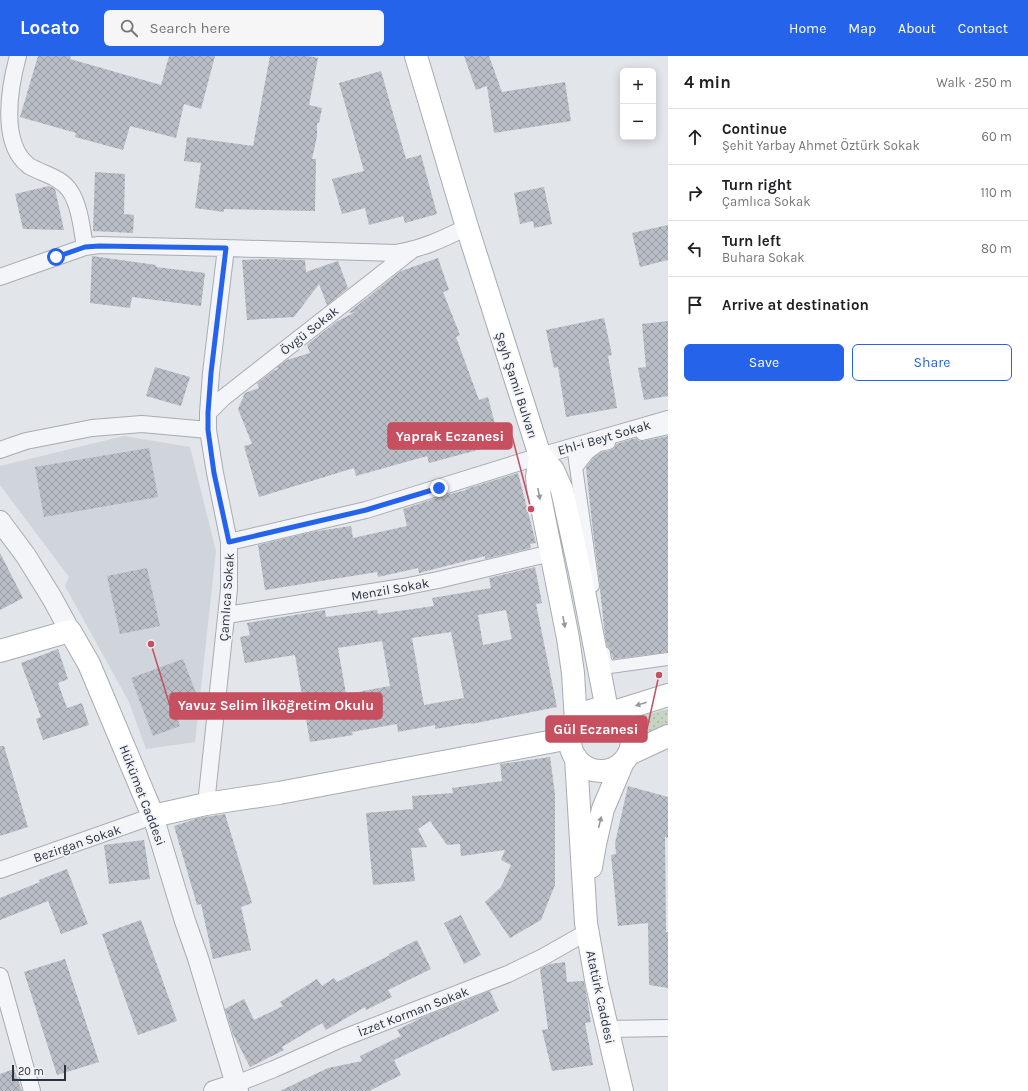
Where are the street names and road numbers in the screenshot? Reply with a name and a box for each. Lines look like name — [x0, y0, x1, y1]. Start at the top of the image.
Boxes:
street label: Övgü Sokak — [277, 302, 341, 358]
street label: Şeyh Şamil Bulvarı — [492, 330, 541, 440]
street label: Ehl-i Beyt Sokak — [556, 417, 652, 458]
street label: Çamlıca Sokak — [216, 552, 237, 642]
street label: Menzil Sokak — [350, 575, 430, 604]
street label: Hükümet Caddesi — [116, 743, 169, 848]
street label: Bezirgan Sokak — [31, 821, 123, 865]
street label: Atatürk Caddesi — [583, 949, 618, 1045]
street label: İzzet Korman Sokak — [356, 983, 471, 1039]

